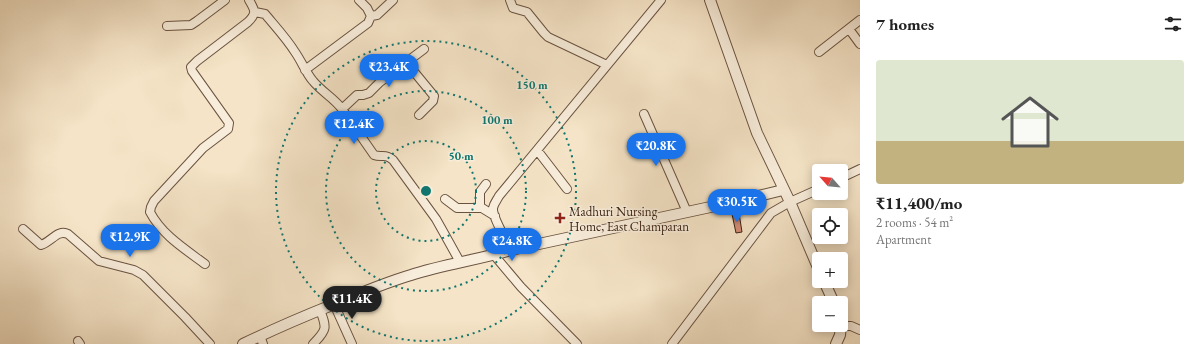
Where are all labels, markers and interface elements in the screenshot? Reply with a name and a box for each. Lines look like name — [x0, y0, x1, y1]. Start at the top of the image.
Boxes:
text: 7 homes — [876, 13, 934, 35]
icon: filters — [1162, 13, 1184, 35]
pin: ₹23.4K — [356, 54, 422, 88]
text: ₹23.4K — [369, 58, 409, 75]
text: 150 m — [516, 77, 548, 93]
icon: home — [994, 86, 1066, 158]
pin: ₹12.4K — [321, 111, 387, 145]
text: 100 m — [481, 112, 513, 128]
text: ₹12.4K — [334, 115, 374, 132]
pin: ₹20.8K — [623, 133, 689, 167]
text: ₹20.8K — [636, 137, 676, 154]
text: 50 m — [448, 148, 474, 164]
north arrow — [812, 164, 848, 200]
map controls — [812, 164, 848, 332]
centre of rings — [419, 184, 433, 198]
pin: ₹30.5K — [704, 189, 770, 223]
text: ₹11,400/mo — [876, 192, 962, 214]
text: ₹30.5K — [717, 193, 757, 210]
place label: Madhuri Nursing Home, East Champaran — [569, 203, 689, 235]
button: locate — [812, 208, 848, 244]
marker: Madhuri Nursing Home, East Champaran — [554, 212, 566, 224]
text: 2 rooms · 54 m² — [876, 214, 953, 231]
pin: ₹12.9K — [97, 224, 163, 258]
text: ₹12.9K — [110, 228, 150, 245]
pin: ₹24.8K — [479, 228, 545, 262]
text: Apartment — [876, 231, 931, 248]
text: ₹24.8K — [492, 232, 532, 249]
button: + — [812, 252, 848, 288]
pin: ₹11.4K — [319, 286, 385, 320]
text: ₹11.4K — [332, 290, 372, 307]
button: − — [812, 296, 848, 332]

